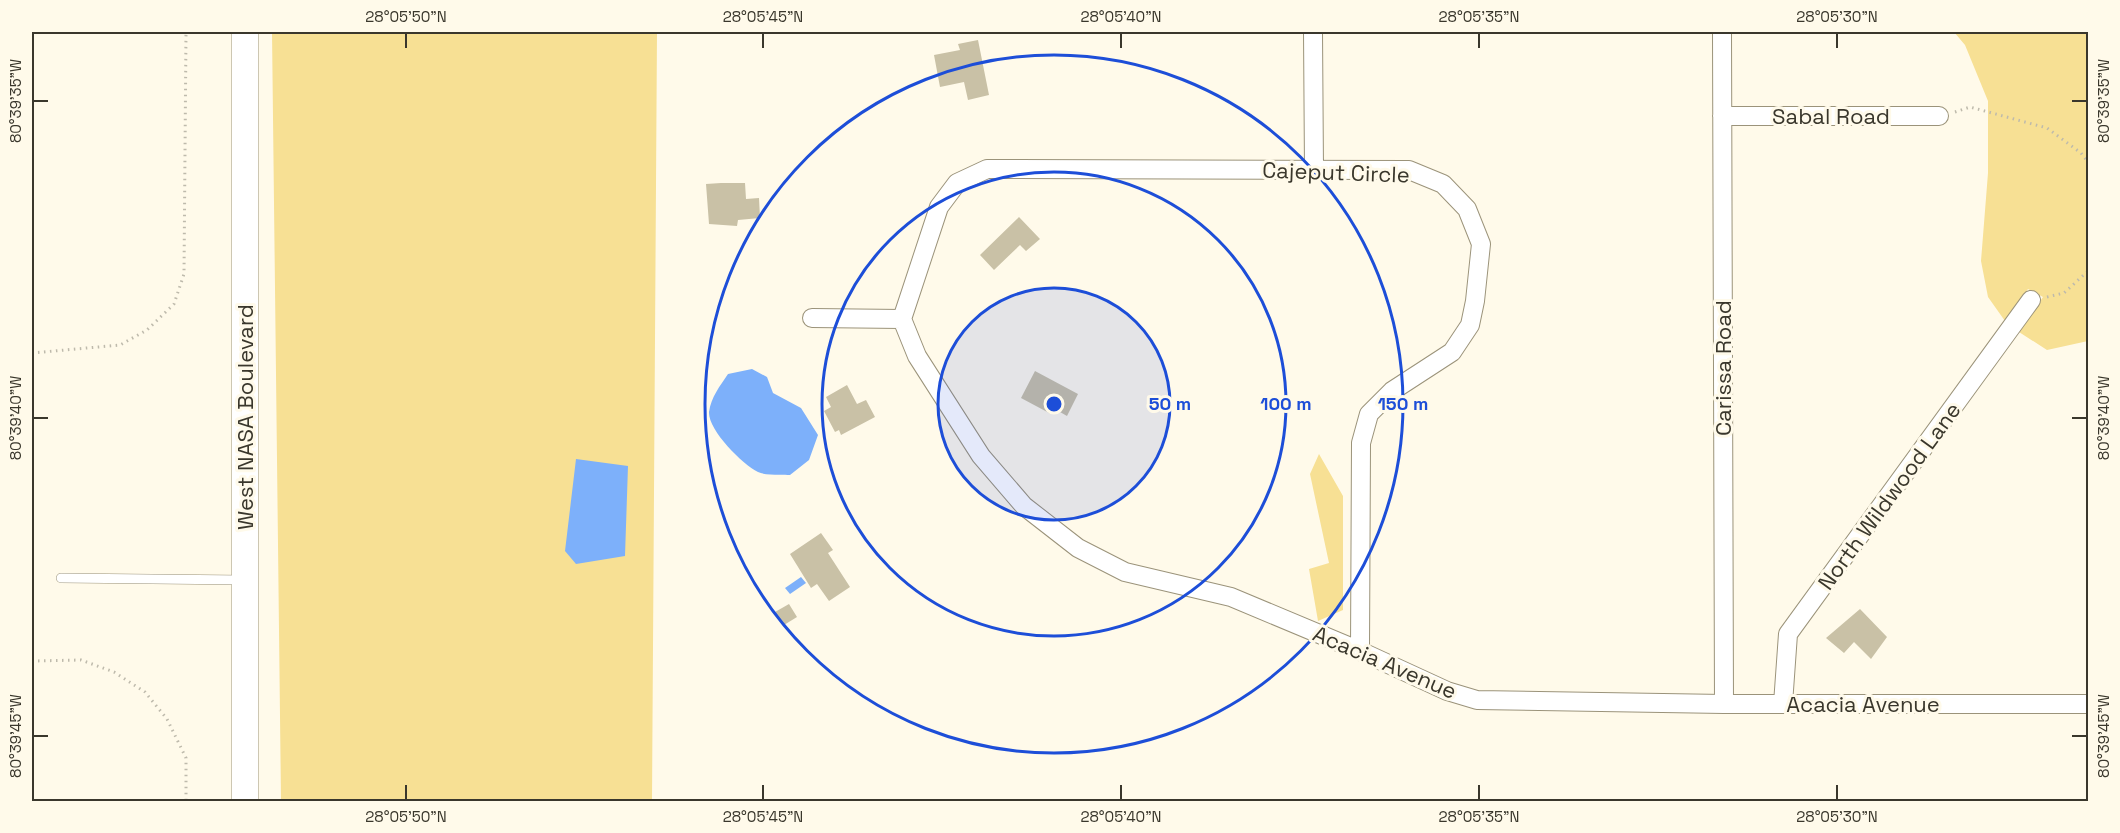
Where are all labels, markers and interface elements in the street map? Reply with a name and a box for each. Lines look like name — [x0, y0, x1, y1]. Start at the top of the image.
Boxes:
text: 28°05'50"N — [365, 7, 447, 26]
text: 28°05'45"N — [723, 7, 803, 26]
text: 28°05'40"N — [1080, 7, 1162, 26]
text: 28°05'35"N — [1439, 7, 1519, 26]
text: 28°05'30"N — [1796, 7, 1878, 26]
text: 80°39'35"W — [6, 59, 25, 143]
text: 80°39'35"W — [2094, 59, 2113, 143]
street label: Sabal Road — [1772, 102, 1890, 130]
street label: Cajeput Circle — [1262, 155, 1410, 189]
street label: Carissa Road — [1709, 300, 1737, 436]
street label: West NASA Boulevard — [231, 304, 259, 530]
text: 80°39'40"W — [6, 376, 25, 460]
text: 80°39'40"W — [2094, 376, 2113, 460]
text: 50 m — [1149, 392, 1191, 415]
text: 100 m — [1260, 392, 1312, 415]
text: 150 m — [1378, 392, 1428, 415]
centre of rings — [1044, 394, 1064, 414]
street label: North Wildwood Lane — [1811, 397, 1967, 595]
street label: Acacia Avenue — [1309, 619, 1461, 705]
street label: Acacia Avenue — [1786, 690, 1940, 718]
text: 80°39'45"W — [6, 694, 25, 778]
text: 80°39'45"W — [2094, 694, 2113, 778]
text: 28°05'50"N — [365, 807, 447, 826]
text: 28°05'45"N — [723, 807, 803, 826]
text: 28°05'40"N — [1080, 807, 1162, 826]
text: 28°05'35"N — [1439, 807, 1519, 826]
text: 28°05'30"N — [1796, 807, 1878, 826]

